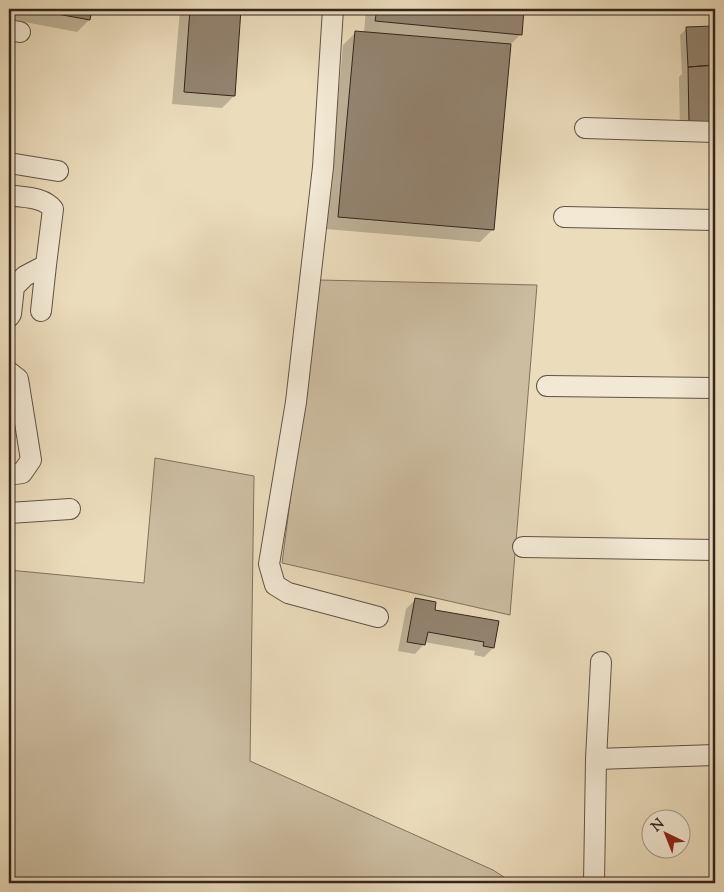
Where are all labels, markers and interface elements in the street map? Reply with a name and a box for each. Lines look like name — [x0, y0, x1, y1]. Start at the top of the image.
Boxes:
north arrow — [642, 810, 692, 860]
text: N — [648, 815, 669, 837]

